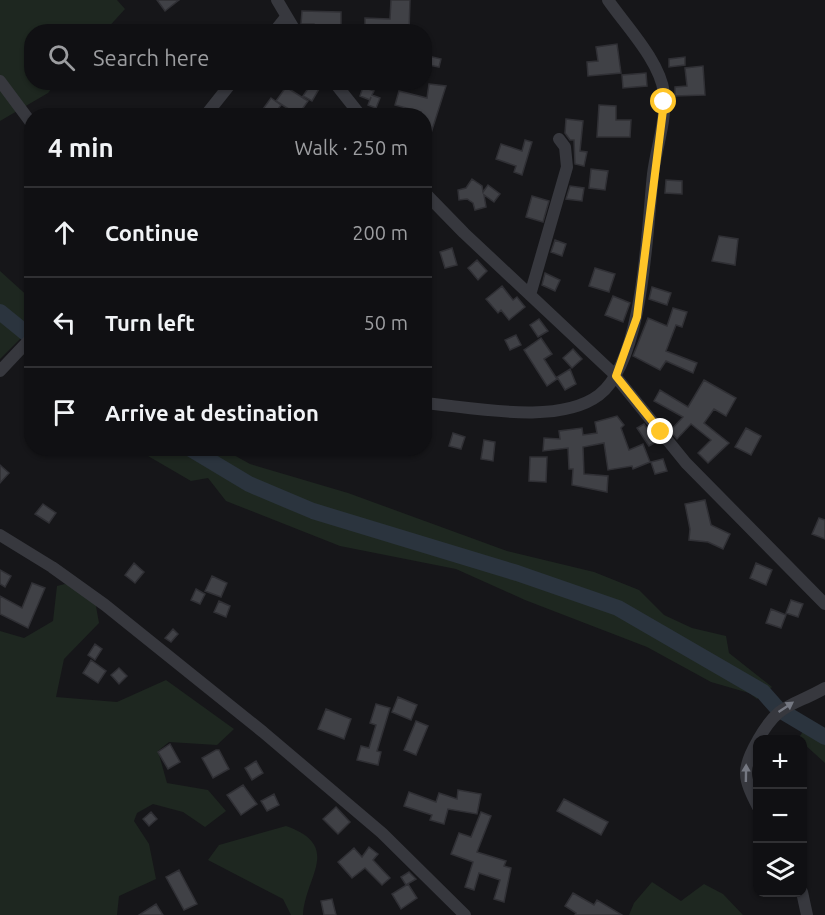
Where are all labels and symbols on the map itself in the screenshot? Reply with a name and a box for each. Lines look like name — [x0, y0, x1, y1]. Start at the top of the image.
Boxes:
route start — [650, 88, 676, 114]
route end — [647, 418, 673, 444]
one-way arrow — [777, 701, 793, 713]
one-way arrow — [741, 764, 751, 783]

